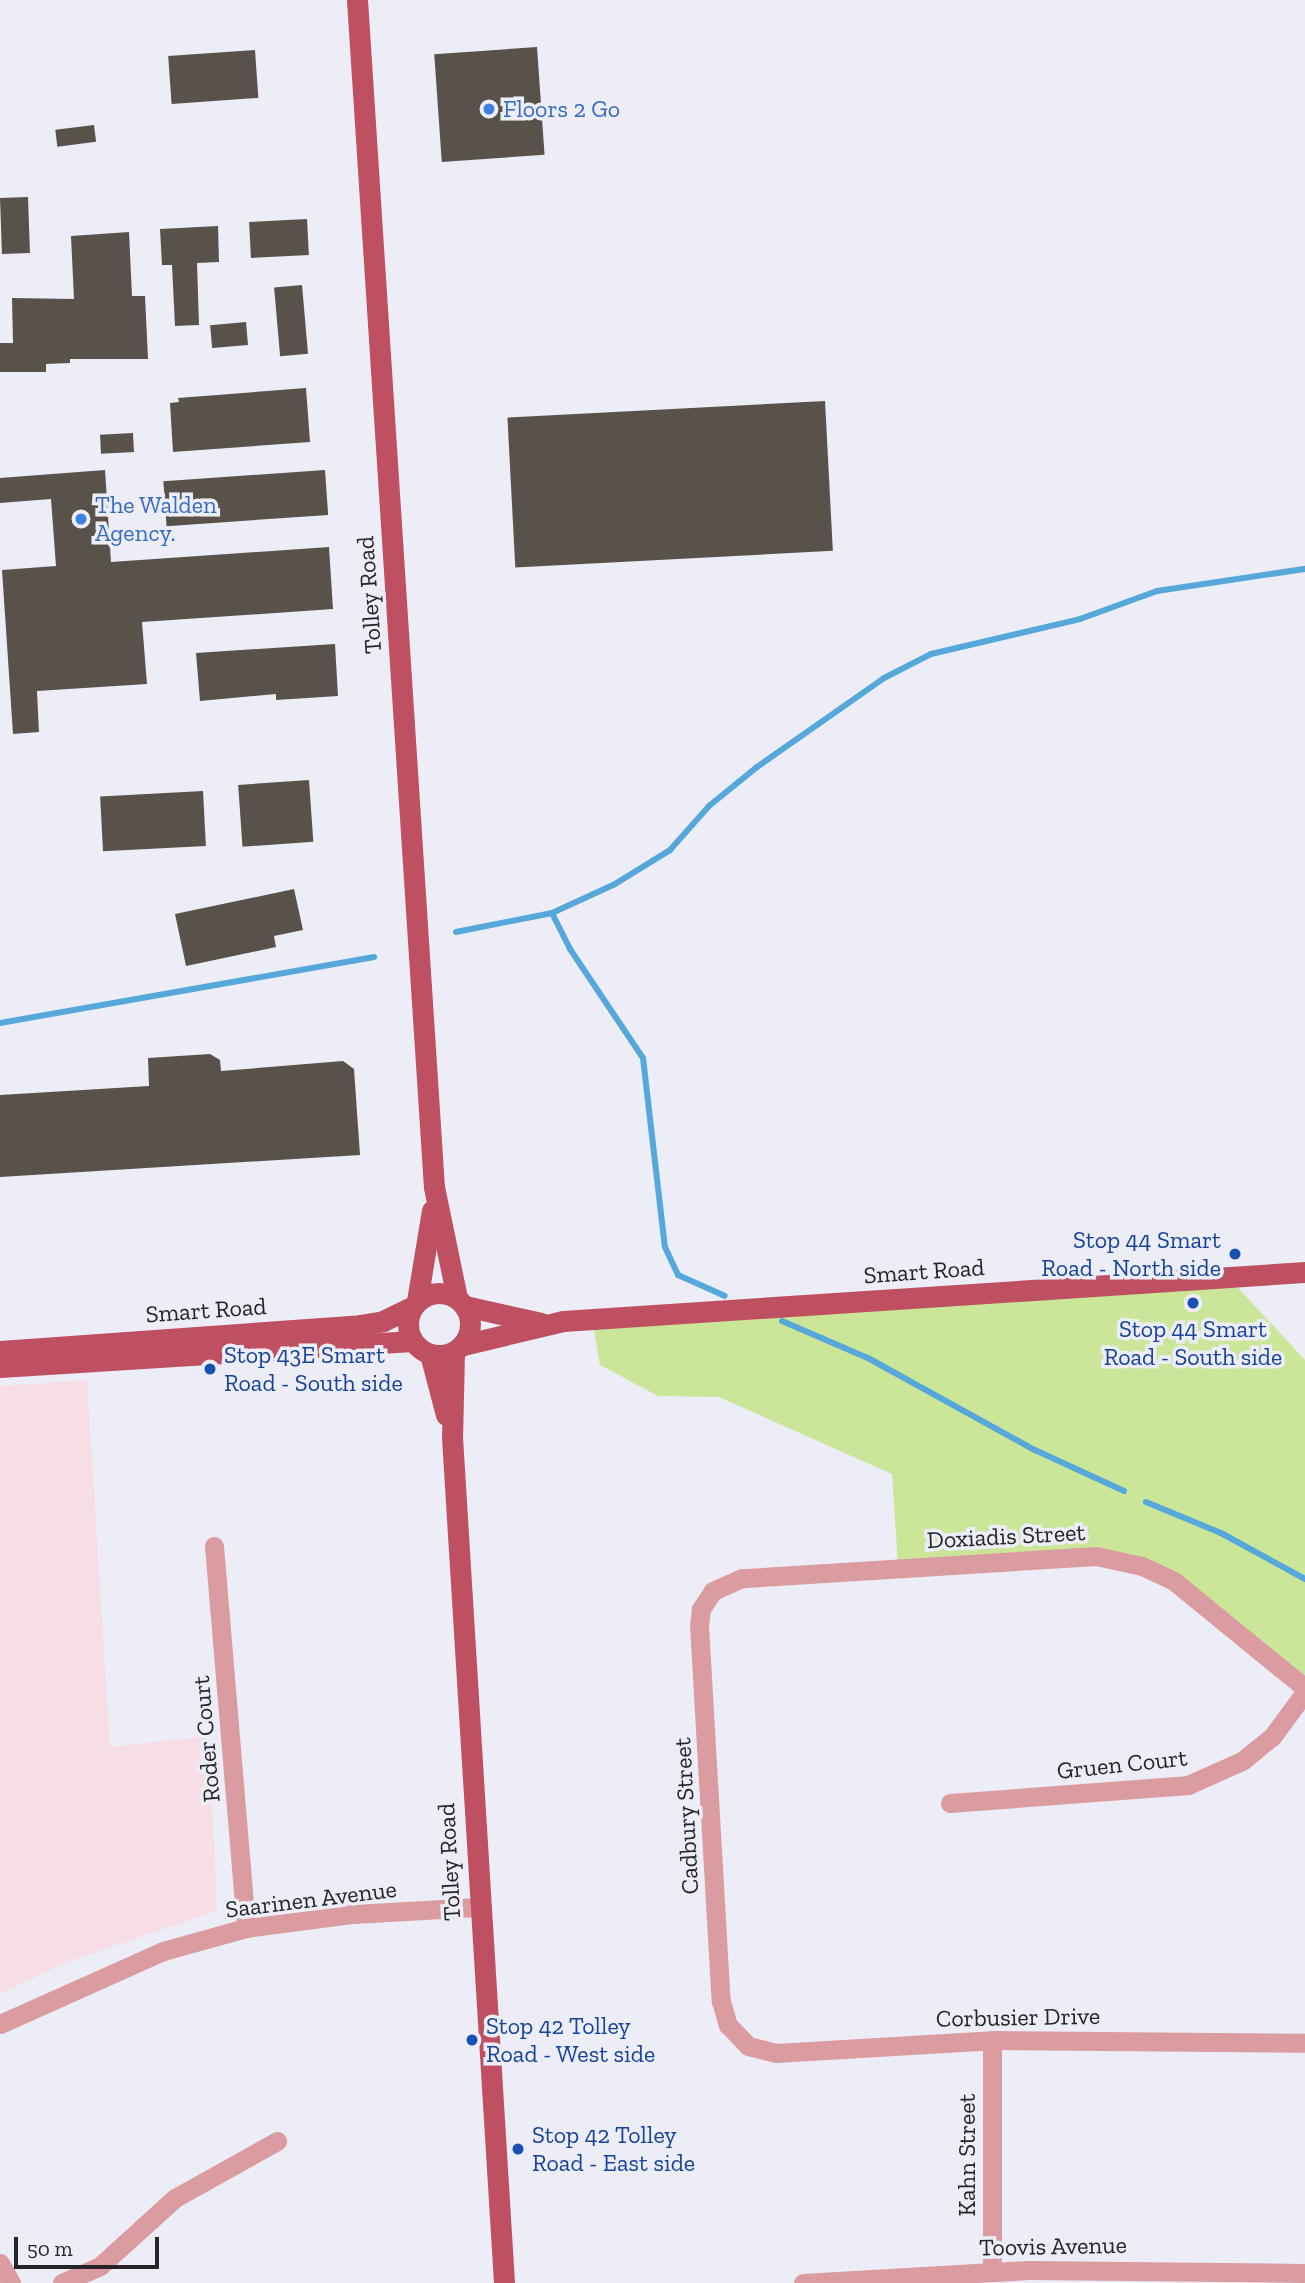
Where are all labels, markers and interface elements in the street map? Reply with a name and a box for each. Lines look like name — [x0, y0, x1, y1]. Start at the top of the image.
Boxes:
place label: Floors 2 Go — [503, 95, 620, 123]
marker: Floors 2 Go — [481, 101, 497, 117]
place label: The Walden Agency. — [95, 491, 218, 547]
marker: The Walden Agency. — [73, 511, 89, 527]
street label: Tolley Road — [350, 535, 388, 655]
place label: Stop 44 Smart Road - North side — [1041, 1226, 1221, 1282]
marker: Stop 44 Smart Road - North side — [1227, 1246, 1243, 1262]
street label: Smart Road — [863, 1252, 985, 1290]
street label: Smart Road — [145, 1291, 267, 1329]
marker: Stop 44 Smart Road - South side — [1185, 1295, 1201, 1311]
place label: Stop 44 Smart Road - South side — [1104, 1315, 1282, 1371]
place label: Stop 43E Smart Road - South side — [224, 1341, 403, 1397]
marker: Stop 43E Smart Road - South side — [202, 1361, 218, 1377]
street label: Doxiadis Street — [926, 1517, 1086, 1555]
street label: Roder Court — [186, 1674, 226, 1804]
street label: Cadbury Street — [667, 1737, 705, 1895]
street label: Gruen Court — [1055, 1743, 1189, 1785]
street label: Tolley Road — [432, 1802, 466, 1922]
street label: Saarinen Avenue — [223, 1874, 399, 1924]
street label: Corbusier Drive — [935, 2001, 1101, 2033]
place label: Stop 42 Tolley Road - West side — [486, 2012, 656, 2068]
marker: Stop 42 Tolley Road - West side — [464, 2032, 480, 2048]
street label: Kahn Street — [953, 2094, 981, 2216]
place label: Stop 42 Tolley Road - East side — [532, 2121, 695, 2177]
marker: Stop 42 Tolley Road - East side — [510, 2141, 526, 2157]
scale bar — [18, 2224, 163, 2268]
street label: Toovis Avenue — [979, 2230, 1127, 2262]
text: 50 m — [27, 2236, 73, 2261]

